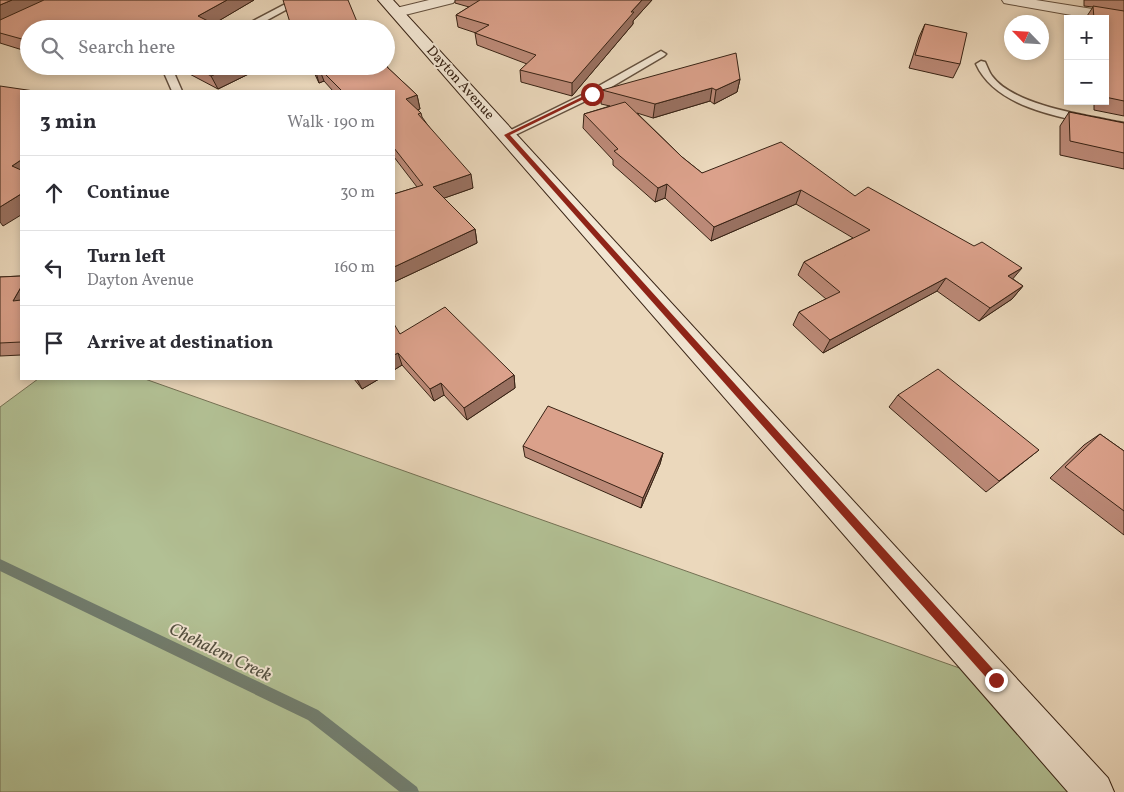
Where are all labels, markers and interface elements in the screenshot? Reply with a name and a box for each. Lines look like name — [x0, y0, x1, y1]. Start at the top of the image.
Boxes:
north arrow — [1004, 15, 1049, 60]
map controls — [1064, 15, 1109, 105]
button: + — [1064, 15, 1109, 60]
search box — [20, 20, 395, 75]
icon: search — [38, 34, 66, 62]
text: Search here — [78, 35, 175, 61]
street label: Dayton Avenue — [422, 42, 499, 124]
button: − — [1064, 60, 1109, 105]
route start — [581, 83, 604, 106]
text: 3 min — [40, 108, 96, 137]
text: Walk · 190 m — [287, 112, 375, 134]
icon: ahead — [40, 179, 68, 207]
text: Continue — [87, 180, 170, 206]
text: 30 m — [340, 182, 375, 204]
text: Turn left — [87, 244, 166, 270]
icon: left — [40, 254, 68, 282]
text: 160 m — [334, 257, 375, 279]
text: Dayton Avenue — [87, 270, 194, 292]
icon: arrive — [40, 329, 68, 357]
text: Arrive at destination — [87, 330, 273, 356]
water label: Chehalem Creek — [164, 617, 276, 689]
route end — [985, 669, 1008, 692]

